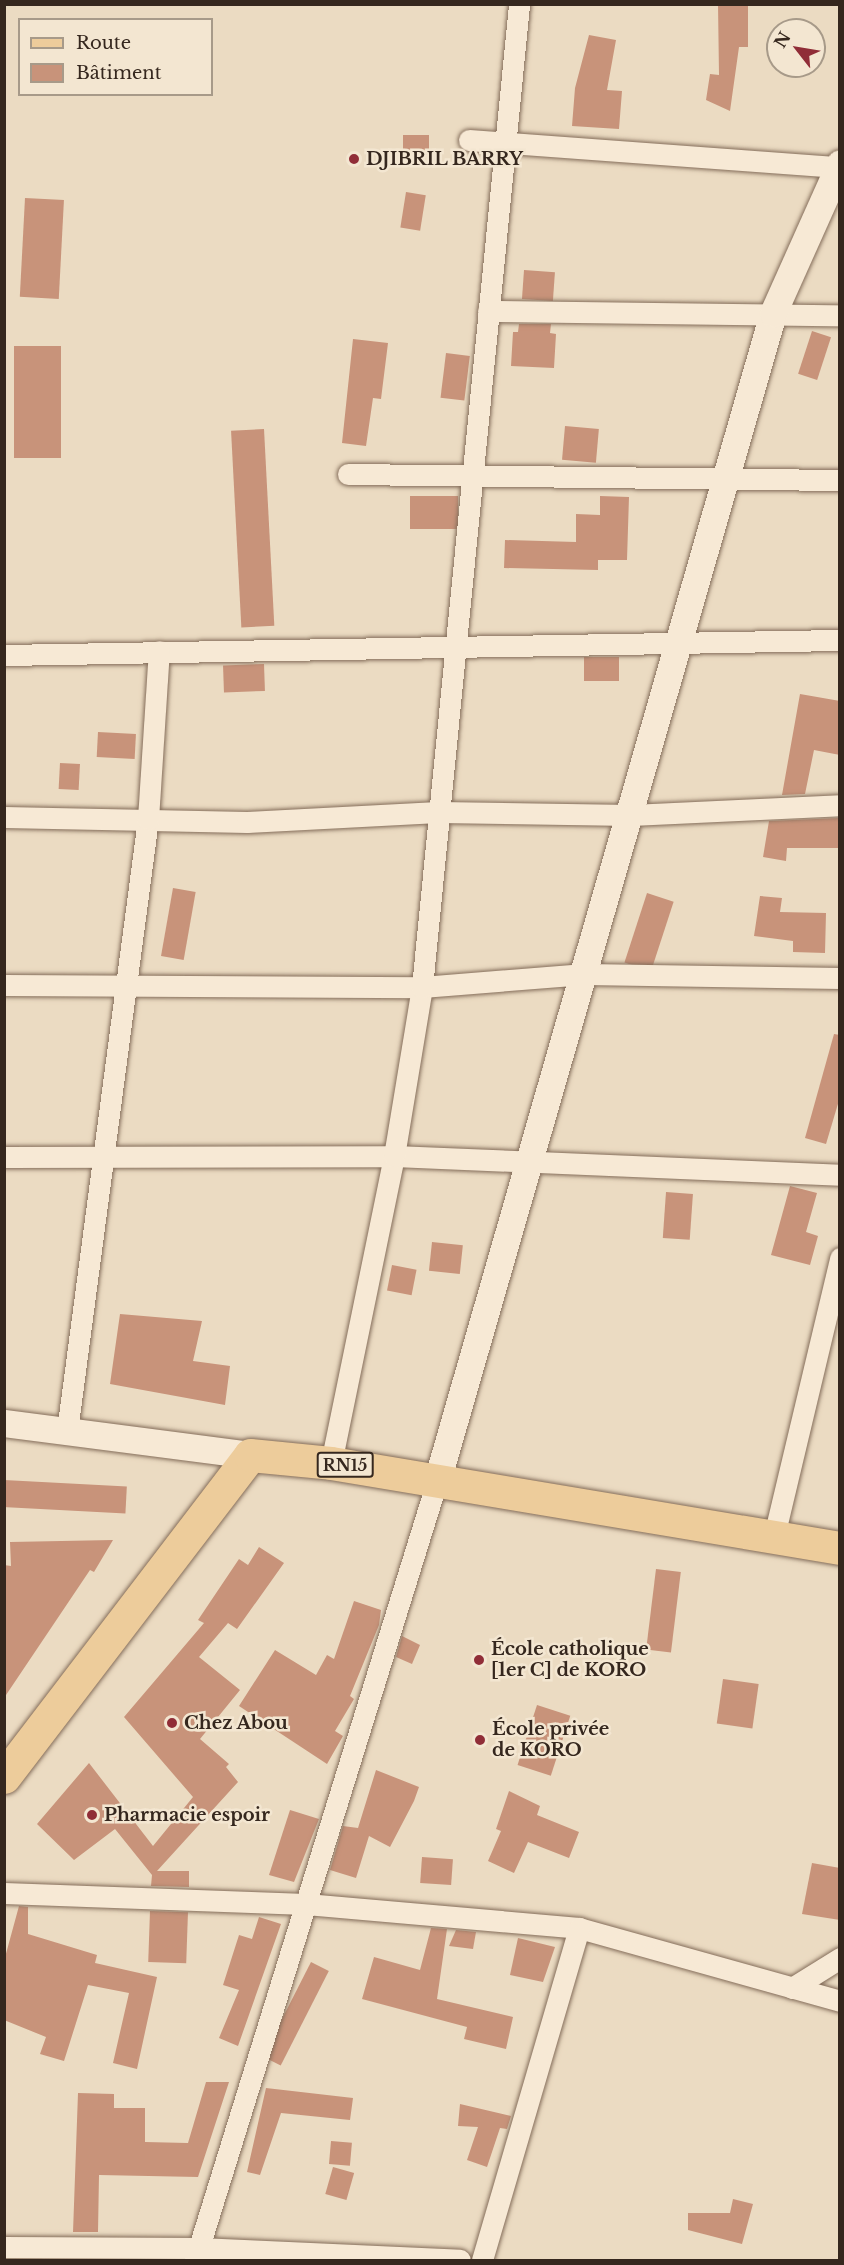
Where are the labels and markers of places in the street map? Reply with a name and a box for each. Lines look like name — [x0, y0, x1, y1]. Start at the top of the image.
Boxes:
place label: DJIBRIL BARRY — [366, 148, 523, 170]
marker: DJIBRIL BARRY — [347, 152, 361, 166]
place label: École catholique [1er C] de KORO — [491, 1639, 649, 1682]
marker: École catholique [1er C] de KORO — [472, 1653, 486, 1667]
place label: Chez Abou — [184, 1712, 289, 1734]
marker: Chez Abou — [165, 1716, 179, 1730]
place label: École privée de KORO — [492, 1719, 609, 1762]
marker: École privée de KORO — [473, 1733, 487, 1747]
place label: Pharmacie espoir — [104, 1804, 270, 1826]
marker: Pharmacie espoir — [85, 1808, 99, 1822]

